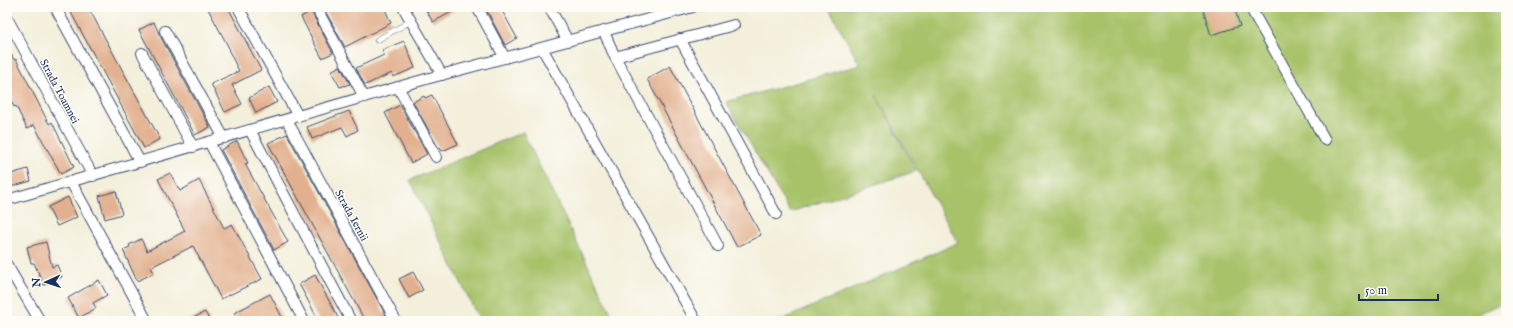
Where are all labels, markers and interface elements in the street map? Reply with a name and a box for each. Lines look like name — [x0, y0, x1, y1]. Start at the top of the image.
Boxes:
street label: Strada Toamnei — [36, 57, 82, 126]
street label: Strada Iernii — [331, 187, 371, 244]
north arrow — [26, 262, 66, 302]
scale bar — [1359, 276, 1438, 302]
text: N — [30, 277, 44, 289]
text: 50 m — [1365, 283, 1387, 298]

